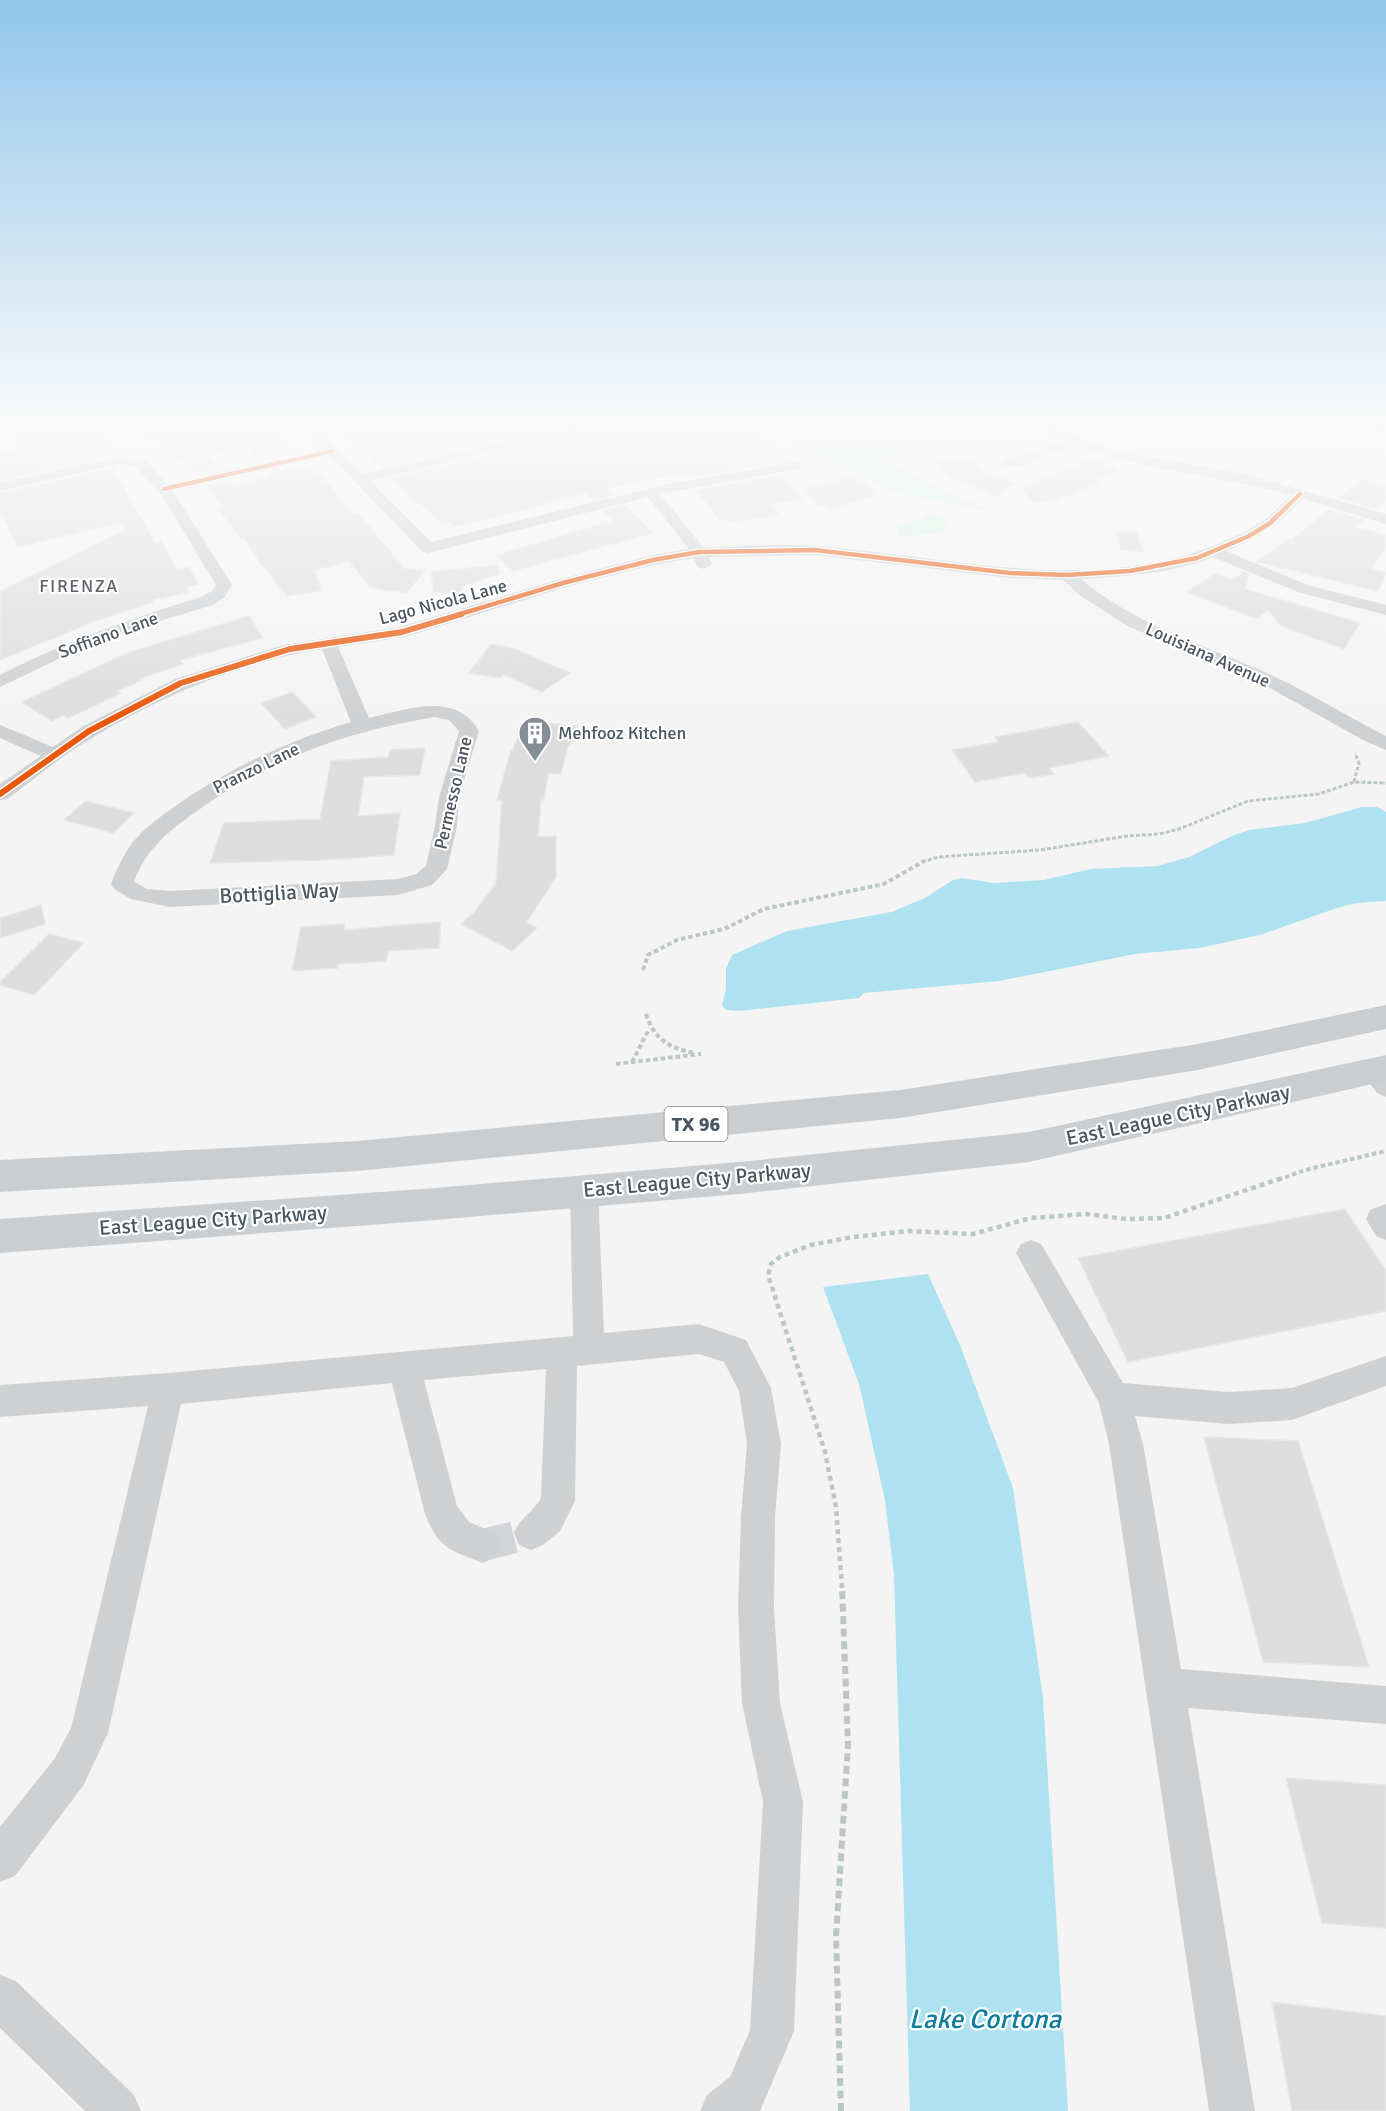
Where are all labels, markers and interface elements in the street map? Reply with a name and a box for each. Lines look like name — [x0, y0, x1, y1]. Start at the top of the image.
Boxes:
street label: Lago Nicola Lane — [377, 574, 509, 630]
district label: FIRENZA — [39, 575, 119, 597]
street label: Soffiano Lane — [55, 607, 161, 663]
street label: Louisiana Avenue — [1142, 618, 1274, 692]
building icon: Mehfooz Kitchen — [517, 715, 553, 762]
place label: Mehfooz Kitchen — [558, 722, 686, 744]
street label: Permesso Lane — [429, 735, 477, 851]
street label: Pranzo Lane — [209, 738, 303, 798]
street label: Bottiglia Way — [219, 877, 339, 909]
street label: East League City Parkway — [1064, 1079, 1293, 1151]
road number: TX 96 — [664, 1107, 728, 1141]
street label: East League City Parkway — [582, 1157, 812, 1203]
street label: East League City Parkway — [98, 1199, 328, 1241]
water label: Lake Cortona — [909, 2003, 1062, 2036]

